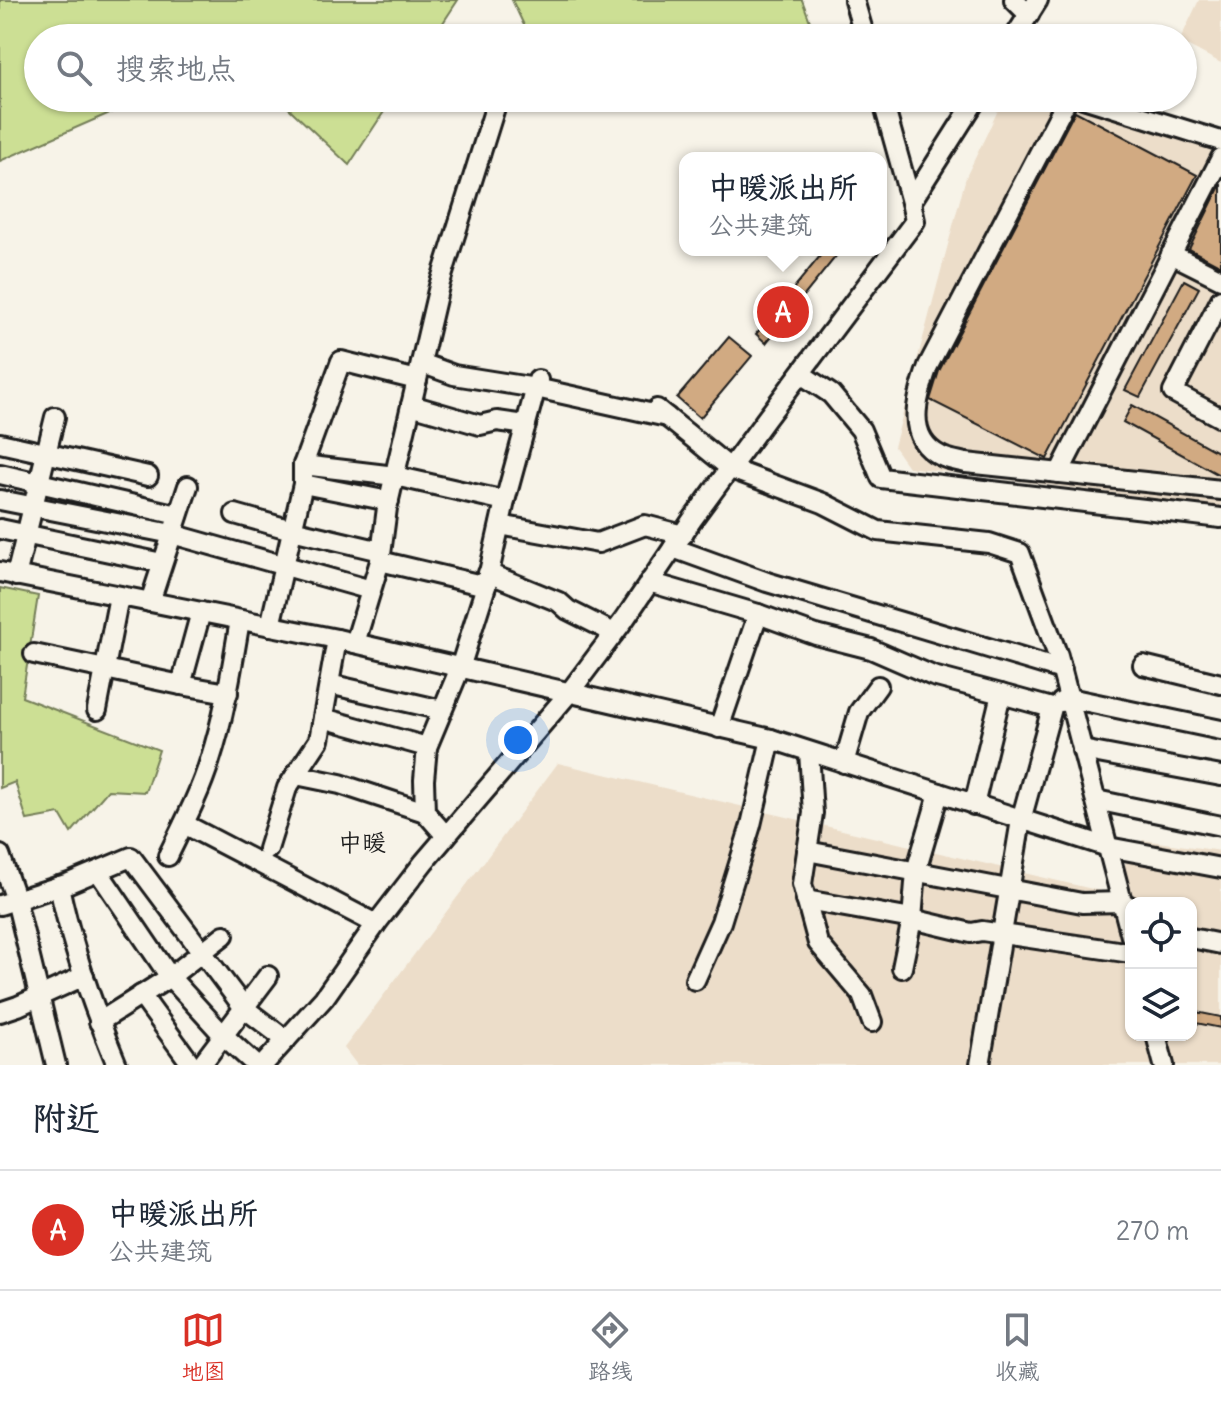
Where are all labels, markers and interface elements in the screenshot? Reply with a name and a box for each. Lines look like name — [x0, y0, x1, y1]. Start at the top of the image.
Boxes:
search box — [24, 24, 1197, 112]
icon: search — [52, 46, 96, 90]
text: 搜索地点 — [116, 49, 236, 87]
popup — [679, 152, 887, 256]
text: 中暖派出所 — [708, 168, 858, 206]
text: 公共建筑 — [708, 208, 812, 241]
pin: A — [757, 282, 809, 342]
your location — [498, 720, 538, 760]
district label: 中暖 — [338, 827, 386, 857]
map controls — [1125, 897, 1197, 1041]
button: locate — [1125, 897, 1197, 969]
button: layers — [1125, 969, 1197, 1041]
text: 附近 — [32, 1096, 100, 1139]
text: 中暖派出所 — [108, 1194, 258, 1232]
text: A — [50, 1214, 66, 1247]
text: 270 m — [1116, 1214, 1189, 1247]
text: 公共建筑 — [108, 1234, 212, 1267]
tab: 地图 — [181, 1308, 226, 1385]
tab: 路线 — [588, 1308, 633, 1385]
tab: 收藏 — [995, 1308, 1040, 1385]

